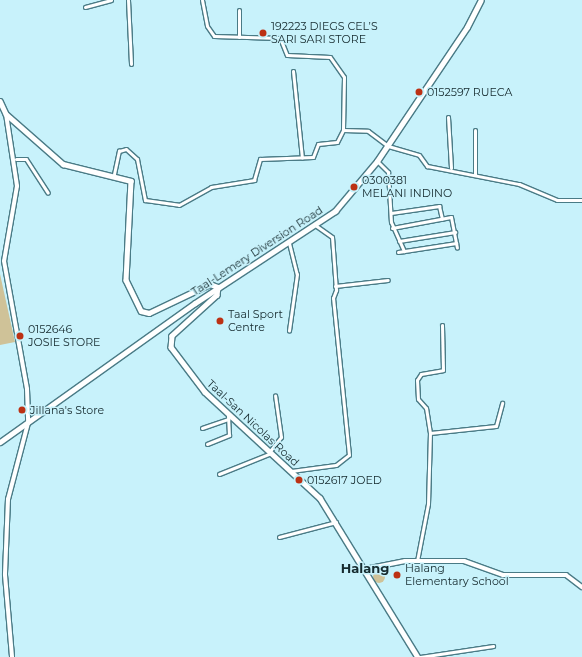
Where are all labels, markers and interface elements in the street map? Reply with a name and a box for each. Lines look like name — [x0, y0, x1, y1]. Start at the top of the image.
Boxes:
place label: 192223 DIEGS CEL’S SARI SARI STORE — [271, 20, 378, 46]
marker: 192223 DIEGS CEL’S SARI SARI STORE — [258, 28, 268, 38]
place label: 0152597 RUECA — [427, 85, 512, 99]
marker: 0152597 RUECA — [414, 87, 424, 97]
place label: 0300381 MELANI INDINO — [362, 174, 452, 200]
marker: 0300381 MELANI INDINO — [349, 182, 359, 192]
street label: Taal-Lemery Diversion Road — [189, 204, 325, 298]
place label: Taal Sport Centre — [228, 308, 283, 334]
marker: Taal Sport Centre — [215, 316, 225, 326]
place label: 0152646 JOSIE STORE — [28, 323, 100, 349]
marker: 0152646 JOSIE STORE — [15, 331, 25, 341]
street label: Taal-San Nicolas Road — [204, 377, 302, 469]
place label: Jillana's Store — [30, 403, 104, 417]
marker: Jillana's Store — [17, 405, 27, 415]
place label: 0152617 JOED — [307, 473, 382, 487]
marker: 0152617 JOED — [294, 475, 304, 485]
district label: Halang — [341, 560, 389, 576]
place label: Halang Elementary School — [405, 562, 509, 588]
marker: Halang Elementary School — [392, 570, 402, 580]

